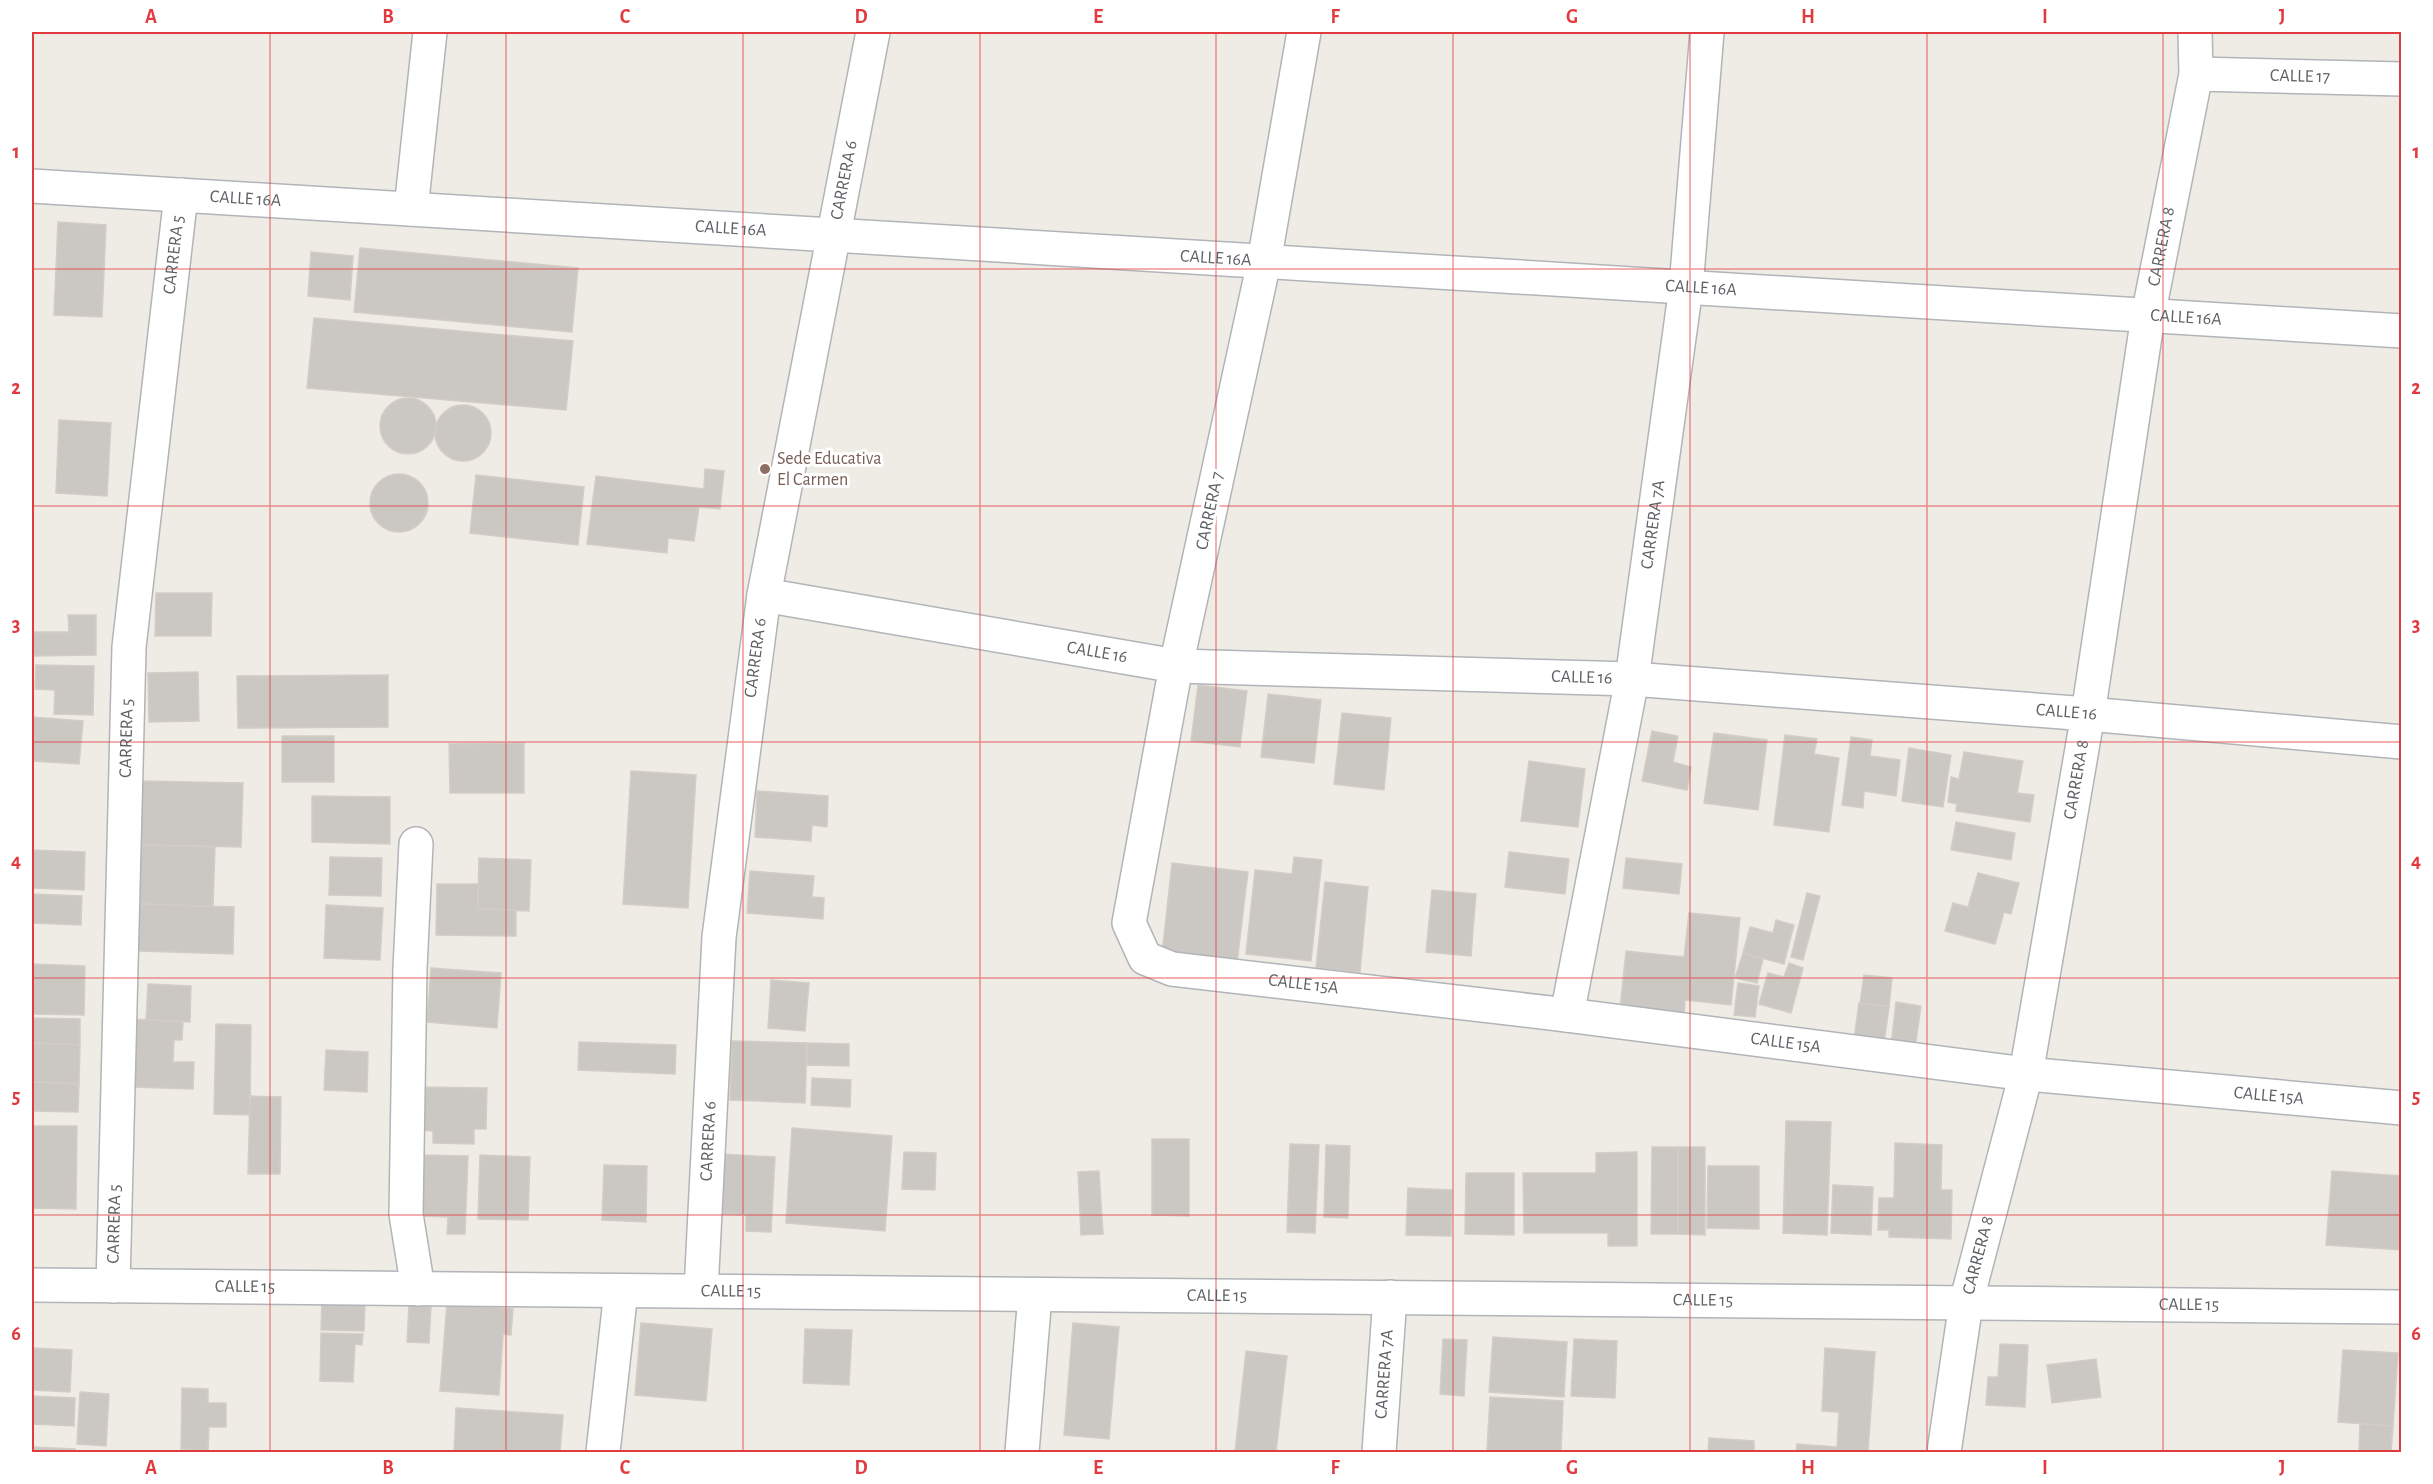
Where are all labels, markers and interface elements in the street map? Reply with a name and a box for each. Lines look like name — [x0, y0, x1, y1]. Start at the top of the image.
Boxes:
text: A — [145, 7, 157, 27]
text: B — [382, 7, 394, 27]
text: C — [620, 7, 631, 27]
text: D — [854, 7, 868, 27]
text: E — [1093, 7, 1103, 27]
text: F — [1330, 7, 1340, 27]
text: G — [1566, 7, 1578, 27]
text: H — [1801, 7, 1815, 27]
text: I — [2042, 7, 2048, 27]
text: J — [2279, 7, 2285, 27]
street label: CALLE 17 — [2270, 67, 2330, 86]
street label: CARRERA 6 — [828, 139, 861, 221]
text: 1 — [12, 142, 20, 162]
text: 1 — [2412, 142, 2420, 162]
street label: CALLE 16A — [209, 188, 282, 210]
street label: CARRERA 8 — [2145, 205, 2178, 288]
street label: CARRERA 5 — [161, 214, 188, 295]
street label: CALLE 16A — [694, 218, 768, 240]
street label: CALLE 16A — [1180, 247, 1253, 270]
street label: CALLE 16A — [1665, 277, 1738, 299]
street label: CALLE 16A — [2150, 307, 2223, 329]
text: 2 — [11, 378, 21, 398]
text: 2 — [2411, 378, 2421, 398]
place label: Sede Educativa El Carmen — [777, 450, 882, 489]
marker: Sede Educativa El Carmen — [758, 462, 772, 476]
street label: CARRERA 7 — [1193, 470, 1227, 552]
street label: CARRERA 7A — [1638, 478, 1668, 570]
text: 3 — [12, 615, 20, 635]
text: 3 — [2412, 615, 2420, 635]
street label: CARRERA 6 — [742, 617, 770, 699]
street label: CALLE 16 — [1065, 638, 1129, 666]
street label: CALLE 16 — [1551, 668, 1613, 687]
street label: CARRERA 5 — [117, 698, 137, 778]
street label: CALLE 16 — [2035, 701, 2098, 724]
street label: CARRERA 8 — [2061, 739, 2092, 821]
text: 4 — [11, 851, 21, 871]
text: 4 — [2411, 851, 2421, 871]
street label: CALLE 15A — [1267, 971, 1340, 997]
street label: CALLE 15A — [1750, 1030, 1822, 1057]
street label: CALLE 15A — [2233, 1084, 2305, 1108]
text: 5 — [12, 1087, 20, 1107]
text: 5 — [2412, 1087, 2420, 1107]
street label: CARRERA 6 — [698, 1101, 720, 1182]
street label: CARRERA 5 — [105, 1184, 125, 1264]
street label: CARRERA 8 — [1960, 1214, 1997, 1296]
street label: CALLE 15 — [215, 1278, 275, 1296]
street label: CALLE 15 — [701, 1282, 761, 1301]
street label: CALLE 15 — [1187, 1287, 1247, 1305]
street label: CALLE 15 — [1673, 1291, 1733, 1310]
street label: CALLE 15 — [2159, 1296, 2219, 1314]
text: 6 — [11, 1324, 21, 1344]
text: 6 — [2411, 1324, 2421, 1344]
street label: CARRERA 7A — [1372, 1328, 1397, 1420]
text: A — [145, 1458, 157, 1478]
text: B — [382, 1458, 394, 1478]
text: C — [620, 1458, 631, 1478]
text: D — [854, 1458, 868, 1478]
text: E — [1093, 1458, 1103, 1478]
text: F — [1330, 1458, 1340, 1478]
text: G — [1566, 1458, 1578, 1478]
text: H — [1801, 1458, 1815, 1478]
text: I — [2042, 1458, 2048, 1478]
text: J — [2279, 1458, 2285, 1478]

